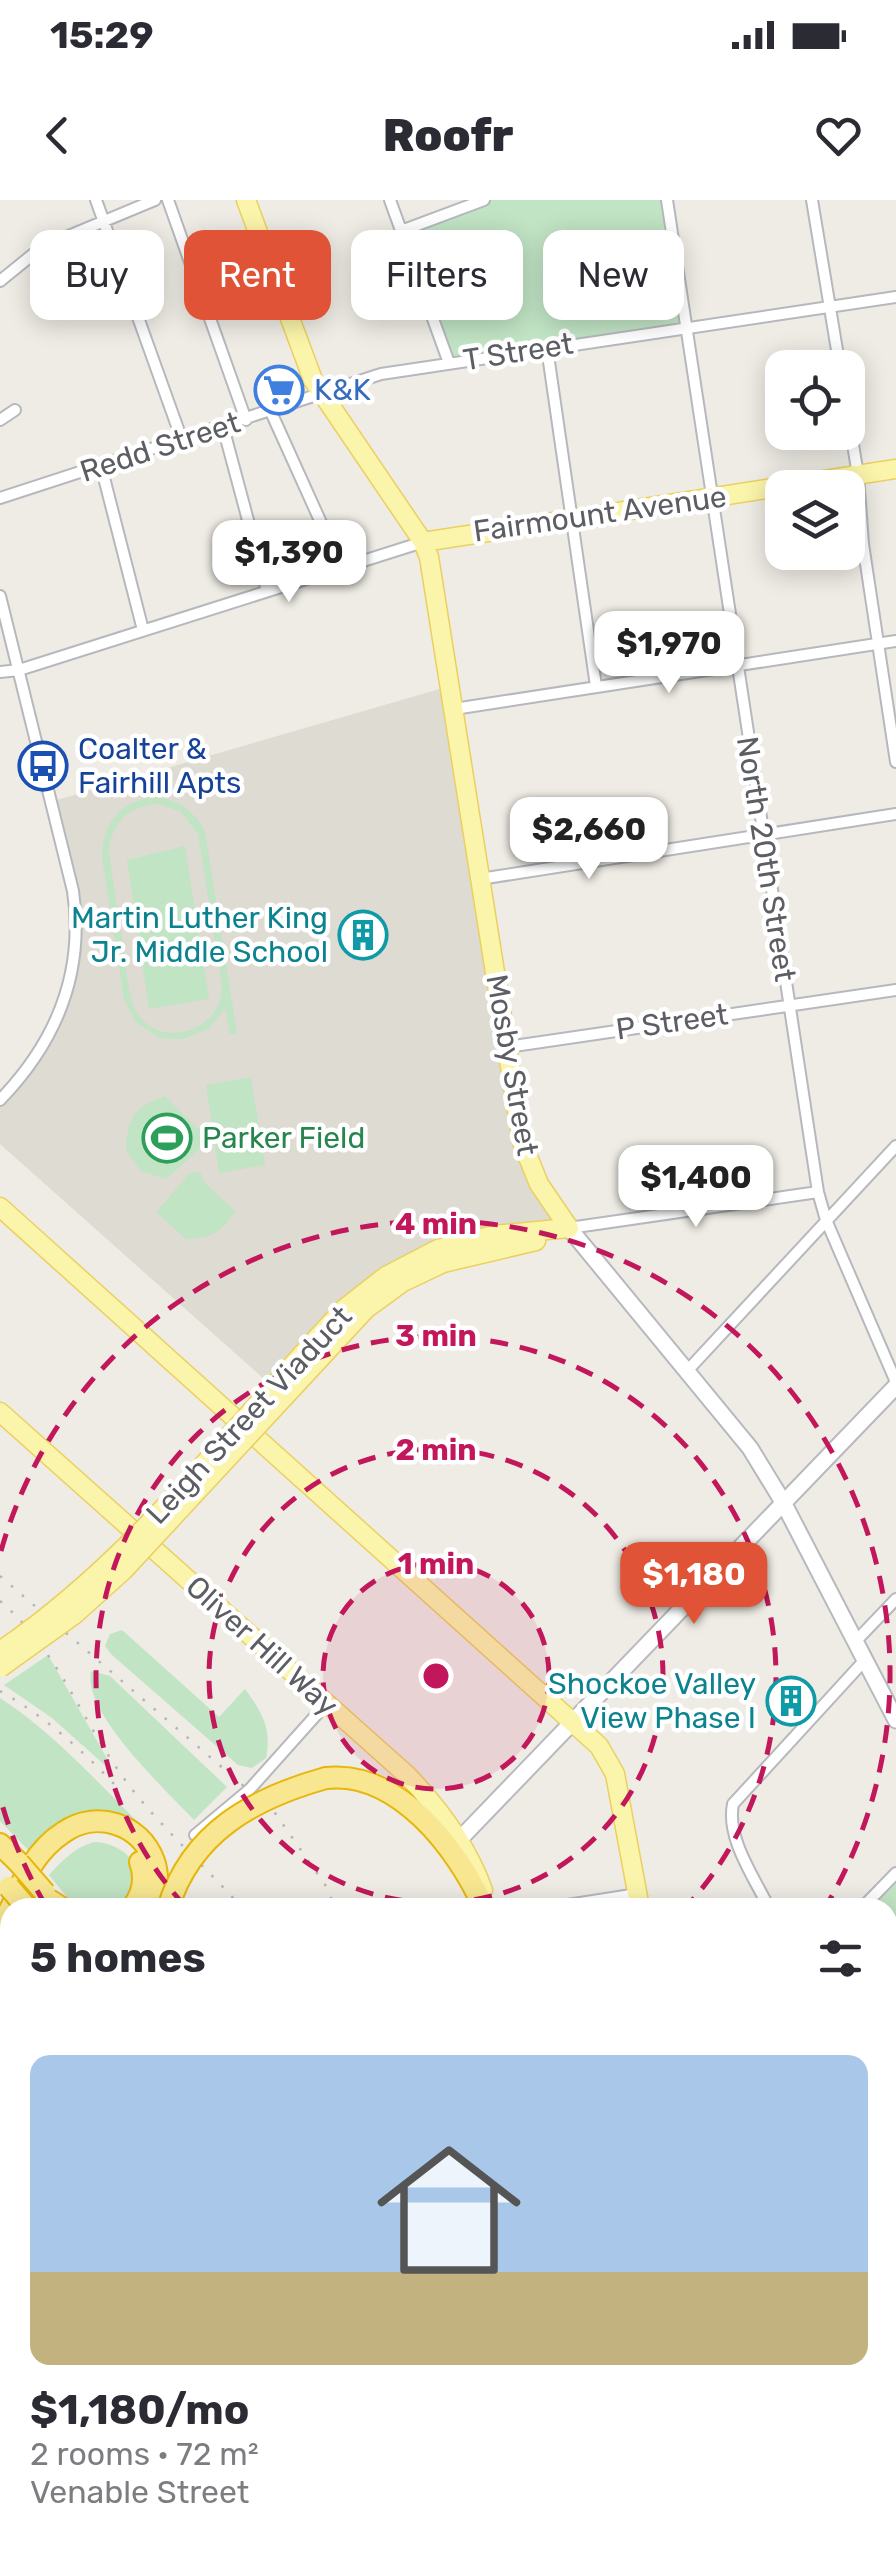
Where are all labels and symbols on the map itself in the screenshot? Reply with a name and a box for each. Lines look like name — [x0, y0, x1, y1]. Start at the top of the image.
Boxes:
street label: T Street — [461, 326, 576, 378]
supermarket icon: K&K — [253, 364, 305, 416]
place label: K&K — [314, 372, 371, 408]
street label: Redd Street — [75, 404, 245, 490]
street label: Fairmount Avenue — [471, 478, 729, 550]
pin: $1,390 — [208, 520, 370, 605]
pin: $1,970 — [588, 611, 750, 696]
place label: Coalter & Fairhill Apts — [78, 731, 241, 801]
street label: North 20th Street — [729, 734, 803, 984]
bus stop icon: Coalter & Fairhill Apts — [17, 740, 69, 792]
pin: $2,660 — [508, 797, 670, 882]
place label: Martin Luther King Jr. Middle School — [71, 900, 328, 970]
building icon: Martin Luther King Jr. Middle School — [337, 909, 389, 961]
street label: Mosby Street — [478, 972, 546, 1159]
street label: P Street — [614, 996, 731, 1048]
sports icon: Parker Field — [141, 1112, 193, 1164]
place label: Parker Field — [202, 1120, 365, 1156]
pin: $1,400 — [615, 1145, 777, 1230]
text: 4 min — [395, 1206, 477, 1242]
street label: Leigh Street Viaduct — [139, 1298, 360, 1531]
text: 3 min — [395, 1318, 477, 1354]
text: 2 min — [395, 1432, 477, 1468]
pin: $1,180 — [613, 1542, 775, 1627]
text: 1 min — [398, 1546, 474, 1582]
street label: Oliver Hill Way — [179, 1568, 345, 1724]
centre of rings — [418, 1658, 454, 1694]
place label: Shockoe Valley View Phase I — [548, 1666, 756, 1736]
building icon: Shockoe Valley View Phase I — [765, 1675, 817, 1727]

